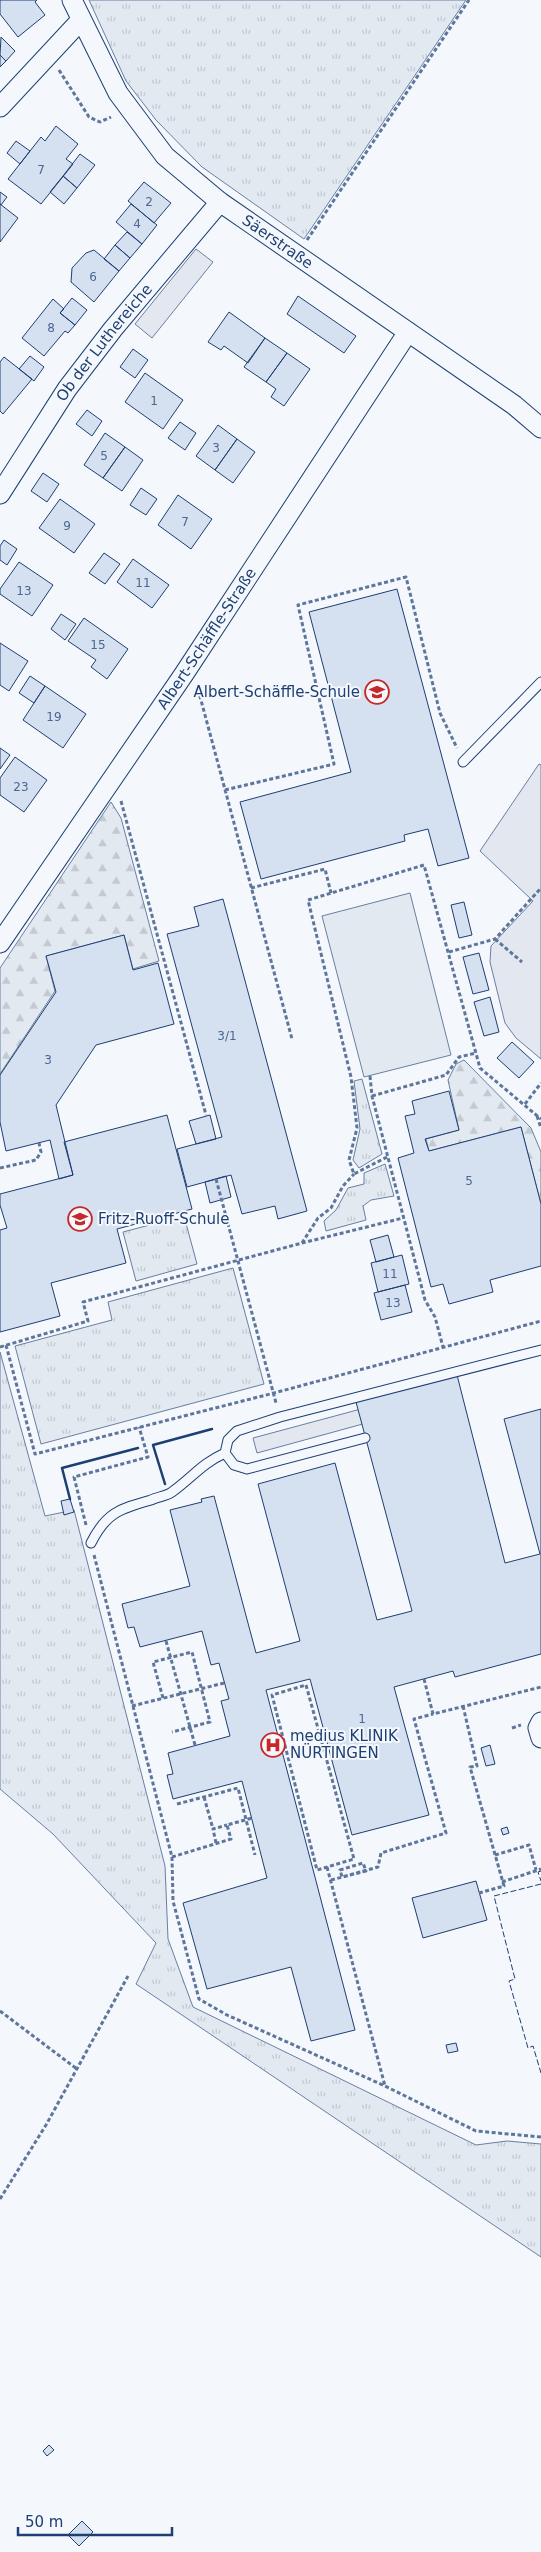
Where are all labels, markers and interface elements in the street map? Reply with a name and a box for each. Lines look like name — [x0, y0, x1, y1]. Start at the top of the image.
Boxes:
house number: 7 — [37, 163, 45, 177]
house number: 2 — [145, 195, 153, 209]
street label: Säerstraße — [239, 211, 316, 272]
house number: 4 — [133, 217, 141, 231]
house number: 6 — [89, 270, 97, 284]
street label: Ob der Luthereiche — [53, 280, 156, 405]
house number: 8 — [47, 321, 55, 335]
house number: 1 — [150, 394, 158, 408]
house number: 3 — [212, 441, 220, 455]
house number: 5 — [100, 449, 108, 463]
house number: 7 — [181, 515, 189, 529]
house number: 9 — [63, 519, 71, 533]
street label: Albert-Schäffle-Straße — [154, 564, 260, 713]
house number: 11 — [135, 576, 151, 590]
house number: 13 — [16, 584, 32, 598]
house number: 15 — [90, 638, 106, 652]
school or university icon: Albert-Schäffle-Schule — [364, 679, 390, 705]
place label: Albert-Schäffle-Schule — [194, 683, 360, 701]
house number: 19 — [46, 710, 62, 724]
house number: 23 — [13, 780, 29, 794]
house number: 3/1 — [217, 1029, 237, 1043]
house number: 3 — [44, 1053, 52, 1067]
house number: 5 — [465, 1174, 473, 1188]
school or university icon: Fritz-Ruoff-Schule — [67, 1206, 93, 1232]
place label: Fritz-Ruoff-Schule — [98, 1210, 229, 1228]
house number: 11 — [382, 1267, 398, 1281]
house number: 13 — [385, 1296, 401, 1310]
house number: 1 — [358, 1712, 366, 1726]
place label: medius KLINIK NÜRTINGEN — [290, 1727, 399, 1762]
hospital icon: medius KLINIK NÜRTINGEN — [260, 1732, 286, 1758]
scale bar — [18, 2504, 171, 2536]
text: 50 m — [25, 2513, 63, 2531]

